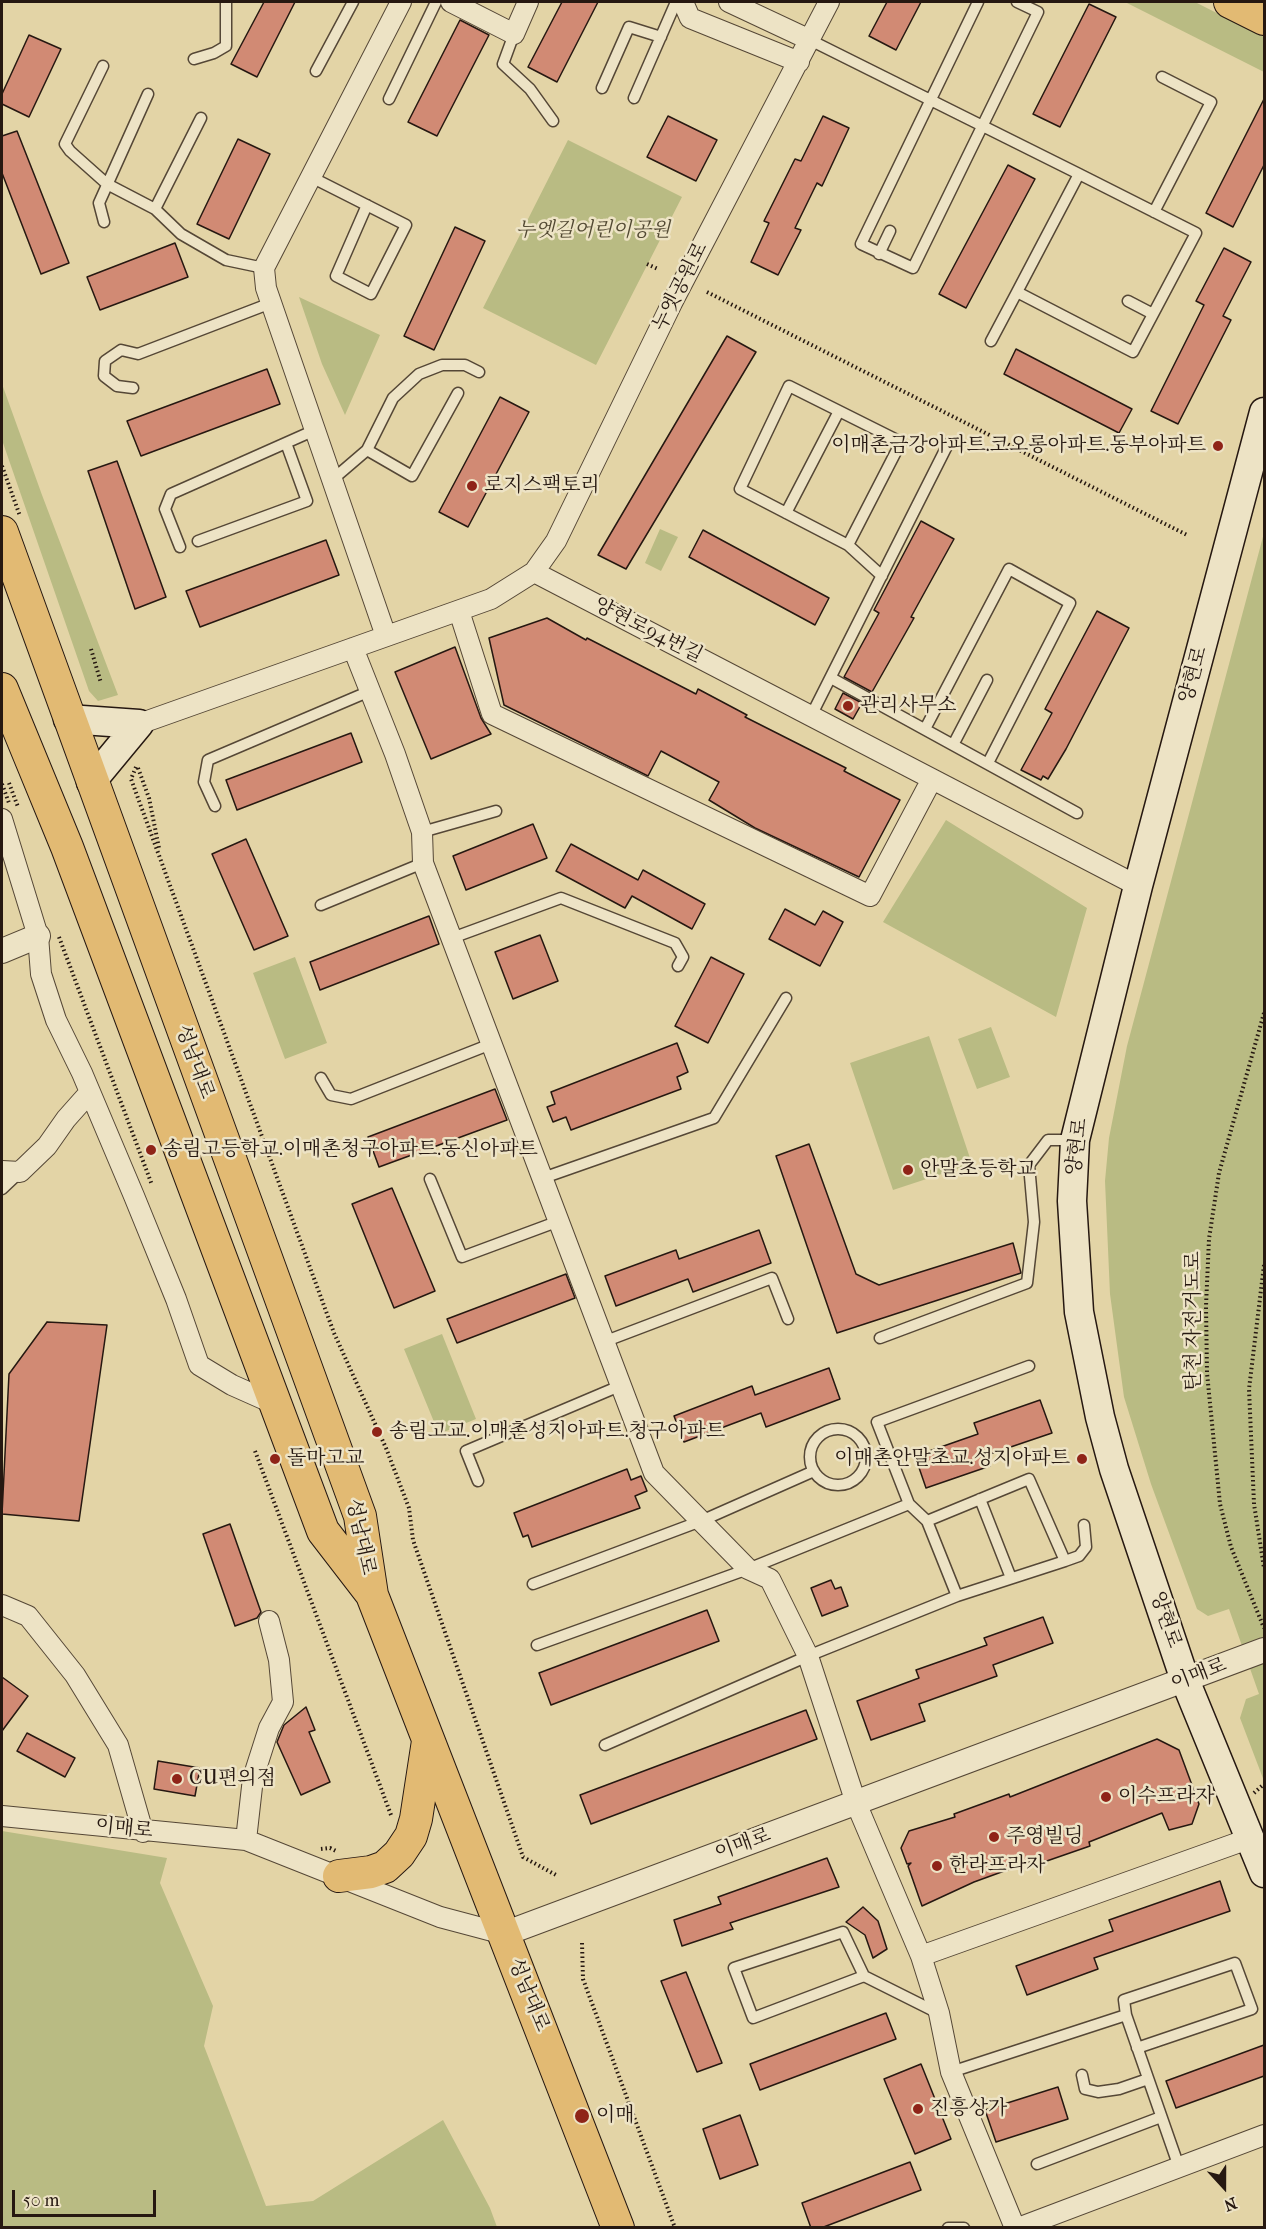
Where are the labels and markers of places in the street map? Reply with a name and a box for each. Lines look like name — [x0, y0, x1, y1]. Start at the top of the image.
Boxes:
place label: 이매촌금강아파트.코오롱아파트.동부아파트 — [831, 434, 1206, 458]
marker: 이매촌금강아파트.코오롱아파트.동부아파트 — [1211, 439, 1225, 453]
place label: 로지스팩토리 — [484, 474, 600, 498]
marker: 로지스팩토리 — [465, 479, 479, 493]
place label: 관리사무소 — [860, 694, 957, 718]
marker: 관리사무소 — [841, 699, 855, 713]
place label: 송림고등학교.이매촌청구아파트.동신아파트 — [163, 1138, 538, 1162]
marker: 송림고등학교.이매촌청구아파트.동신아파트 — [144, 1143, 158, 1157]
place label: 안말초등학교 — [920, 1158, 1036, 1182]
marker: 안말초등학교 — [901, 1163, 915, 1177]
place label: 송림고교.이매촌성지아파트.청구아파트 — [389, 1420, 725, 1444]
marker: 송림고교.이매촌성지아파트.청구아파트 — [370, 1425, 384, 1439]
place label: 돌마고교 — [287, 1447, 364, 1471]
place label: 이매촌안말초교.성지아파트 — [834, 1447, 1070, 1471]
marker: 돌마고교 — [268, 1452, 282, 1466]
marker: 이매촌안말초교.성지아파트 — [1075, 1452, 1089, 1466]
place label: CU편의점 — [189, 1767, 276, 1791]
marker: CU편의점 — [170, 1772, 184, 1786]
place label: 이수프라자 — [1118, 1785, 1215, 1809]
marker: 이수프라자 — [1099, 1790, 1113, 1804]
place label: 주영빌딩 — [1006, 1825, 1083, 1849]
marker: 주영빌딩 — [987, 1830, 1001, 1844]
place label: 한라프라자 — [949, 1854, 1046, 1878]
marker: 한라프라자 — [930, 1859, 944, 1873]
place label: 진흥상가 — [930, 2097, 1007, 2121]
marker: 진흥상가 — [911, 2102, 925, 2116]
place label: 이매 — [596, 2104, 635, 2128]
marker: 이매 — [573, 2107, 591, 2125]

